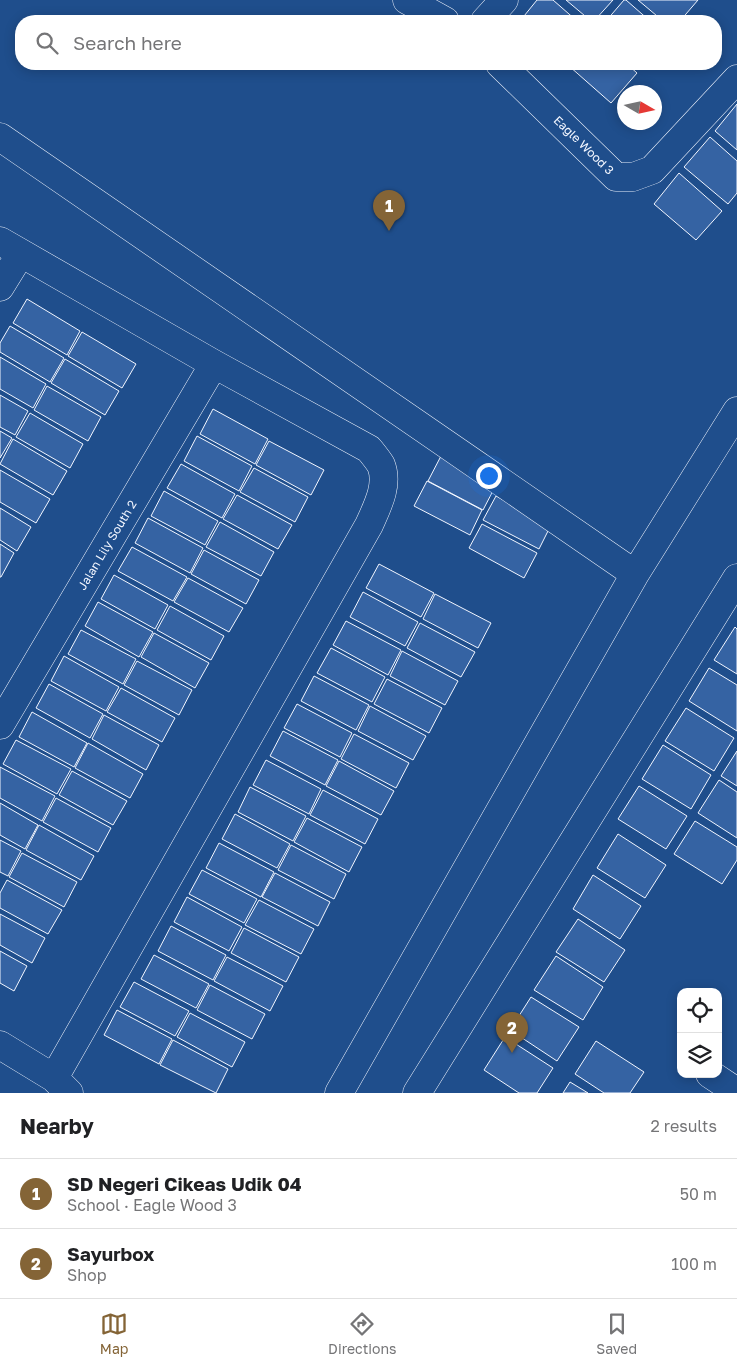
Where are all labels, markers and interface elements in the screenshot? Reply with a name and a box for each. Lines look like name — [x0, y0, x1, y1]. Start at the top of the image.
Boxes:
search box — [15, 15, 722, 70]
icon: search — [33, 29, 61, 57]
text: Search here — [73, 31, 182, 54]
north arrow — [617, 85, 662, 130]
street label: Eagle Wood 3 — [551, 113, 617, 177]
pin: 1 — [373, 190, 405, 231]
your location — [476, 463, 502, 489]
street label: Jalan Lily South 2 — [74, 497, 140, 593]
map controls — [677, 988, 722, 1078]
button: locate — [677, 988, 722, 1033]
pin: 2 — [496, 1012, 528, 1053]
button: layers — [677, 1033, 722, 1078]
text: Nearby — [20, 1113, 94, 1139]
text: 2 results — [651, 1116, 717, 1136]
text: SD Negeri Cikeas Udik 04 — [67, 1172, 302, 1195]
text: 1 — [32, 1184, 40, 1204]
text: 50 m — [680, 1184, 717, 1204]
text: School · Eagle Wood 3 — [67, 1195, 237, 1215]
text: Sayurbox — [67, 1242, 154, 1265]
text: 2 — [31, 1254, 41, 1274]
text: 100 m — [671, 1254, 717, 1274]
text: Shop — [67, 1265, 107, 1285]
tab: Map — [100, 1310, 128, 1357]
tab: Directions — [328, 1310, 397, 1357]
tab: Saved — [596, 1310, 637, 1357]

